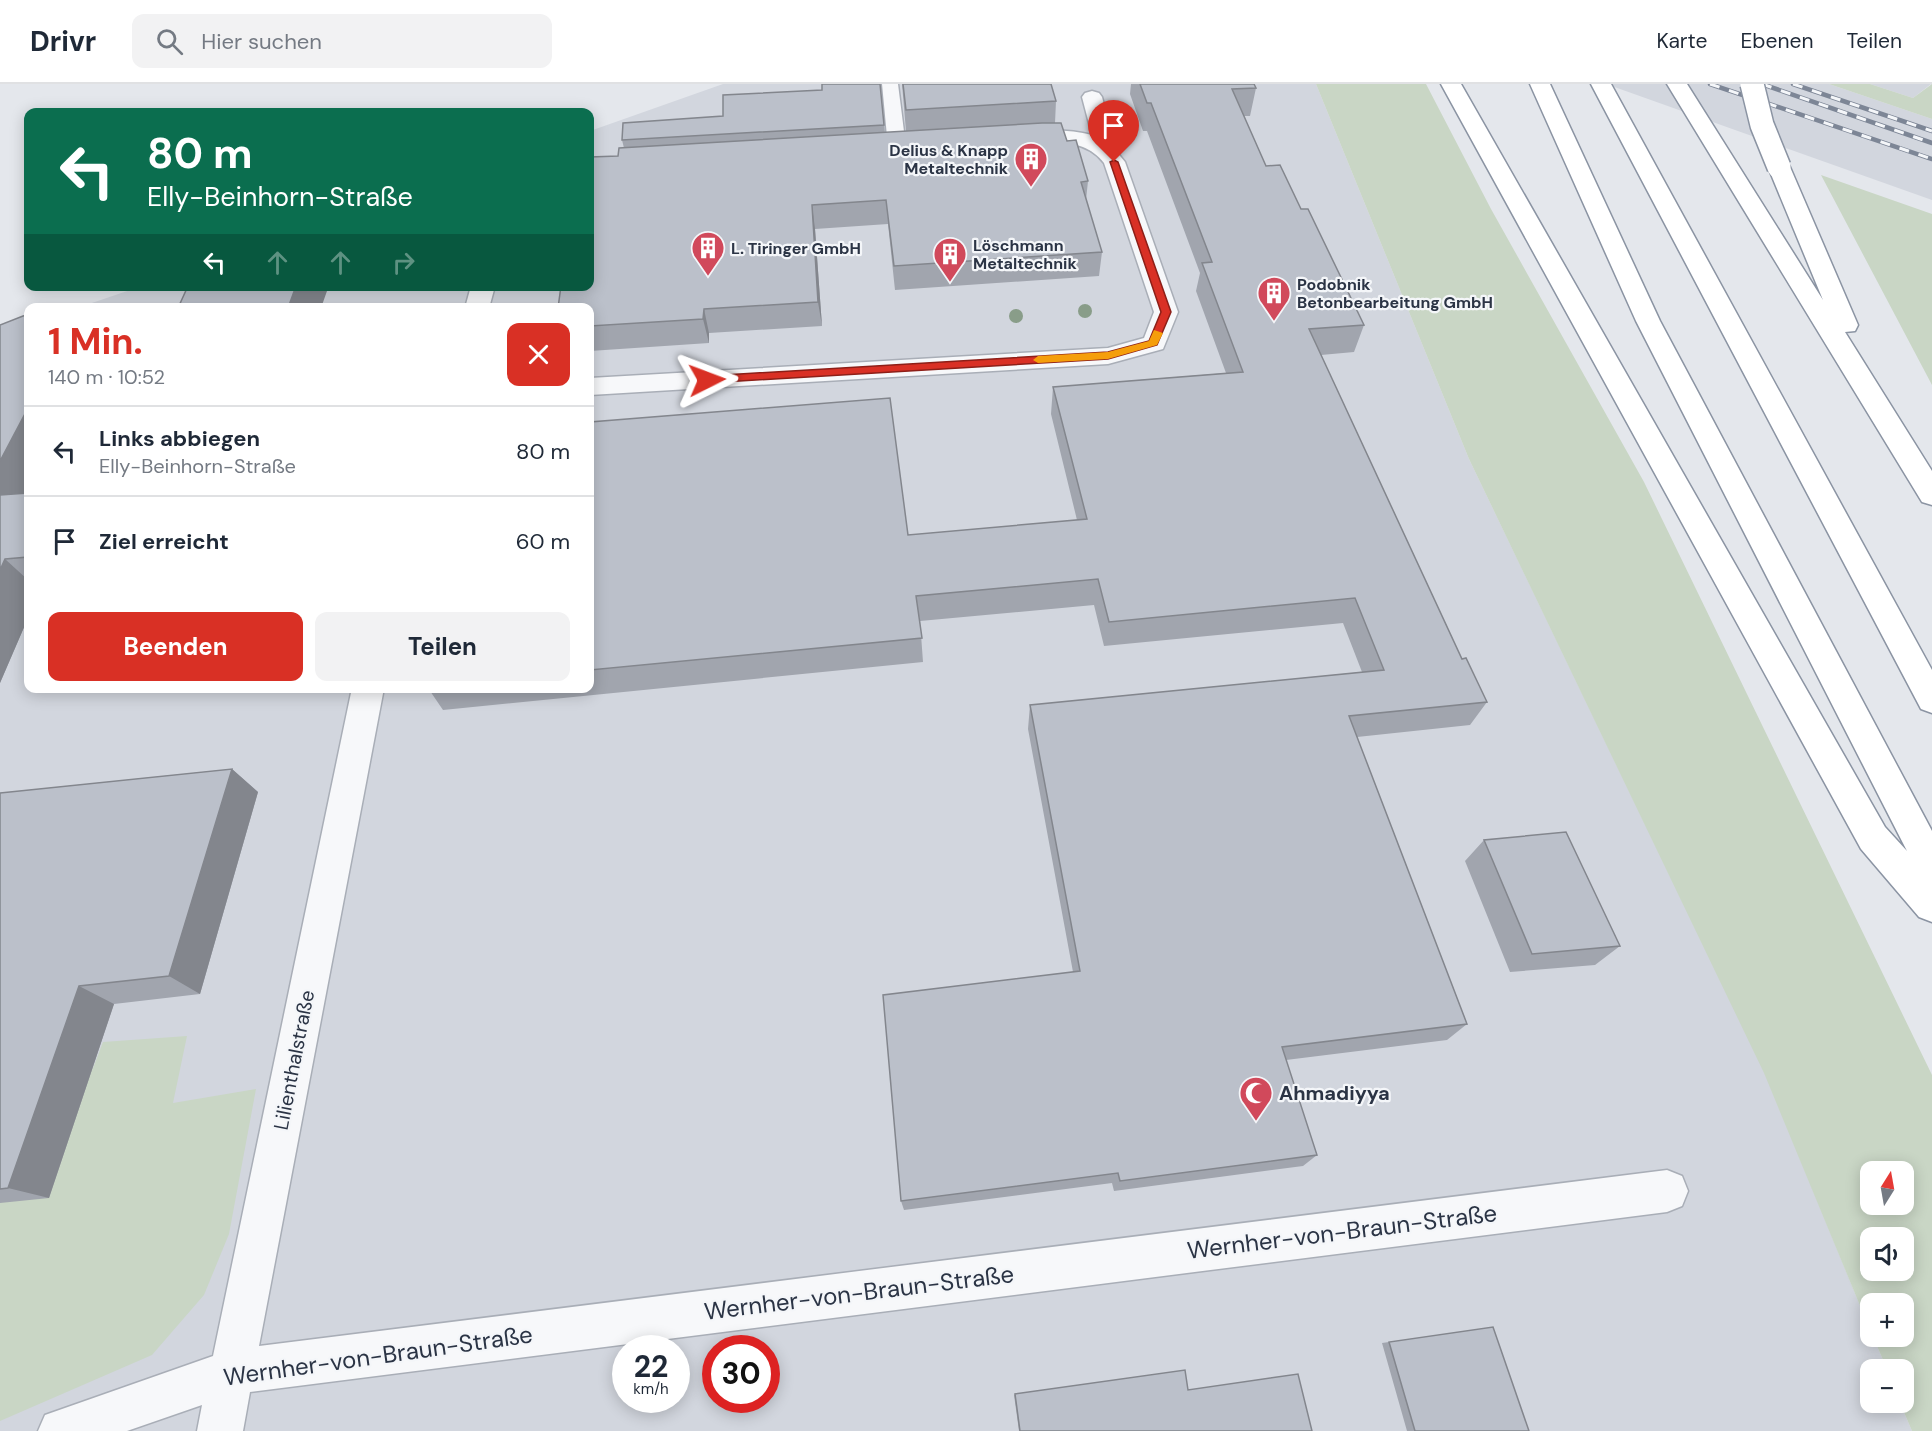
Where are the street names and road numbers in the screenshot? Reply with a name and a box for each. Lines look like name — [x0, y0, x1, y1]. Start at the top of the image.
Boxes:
street label: Lilienthalstraße — [268, 988, 320, 1132]
street label: Wernher-von-Braun-Straße — [1185, 1197, 1499, 1266]
street label: Wernher-von-Braun-Straße — [702, 1258, 1016, 1327]
street label: Wernher-von-Braun-Straße — [221, 1318, 535, 1393]

